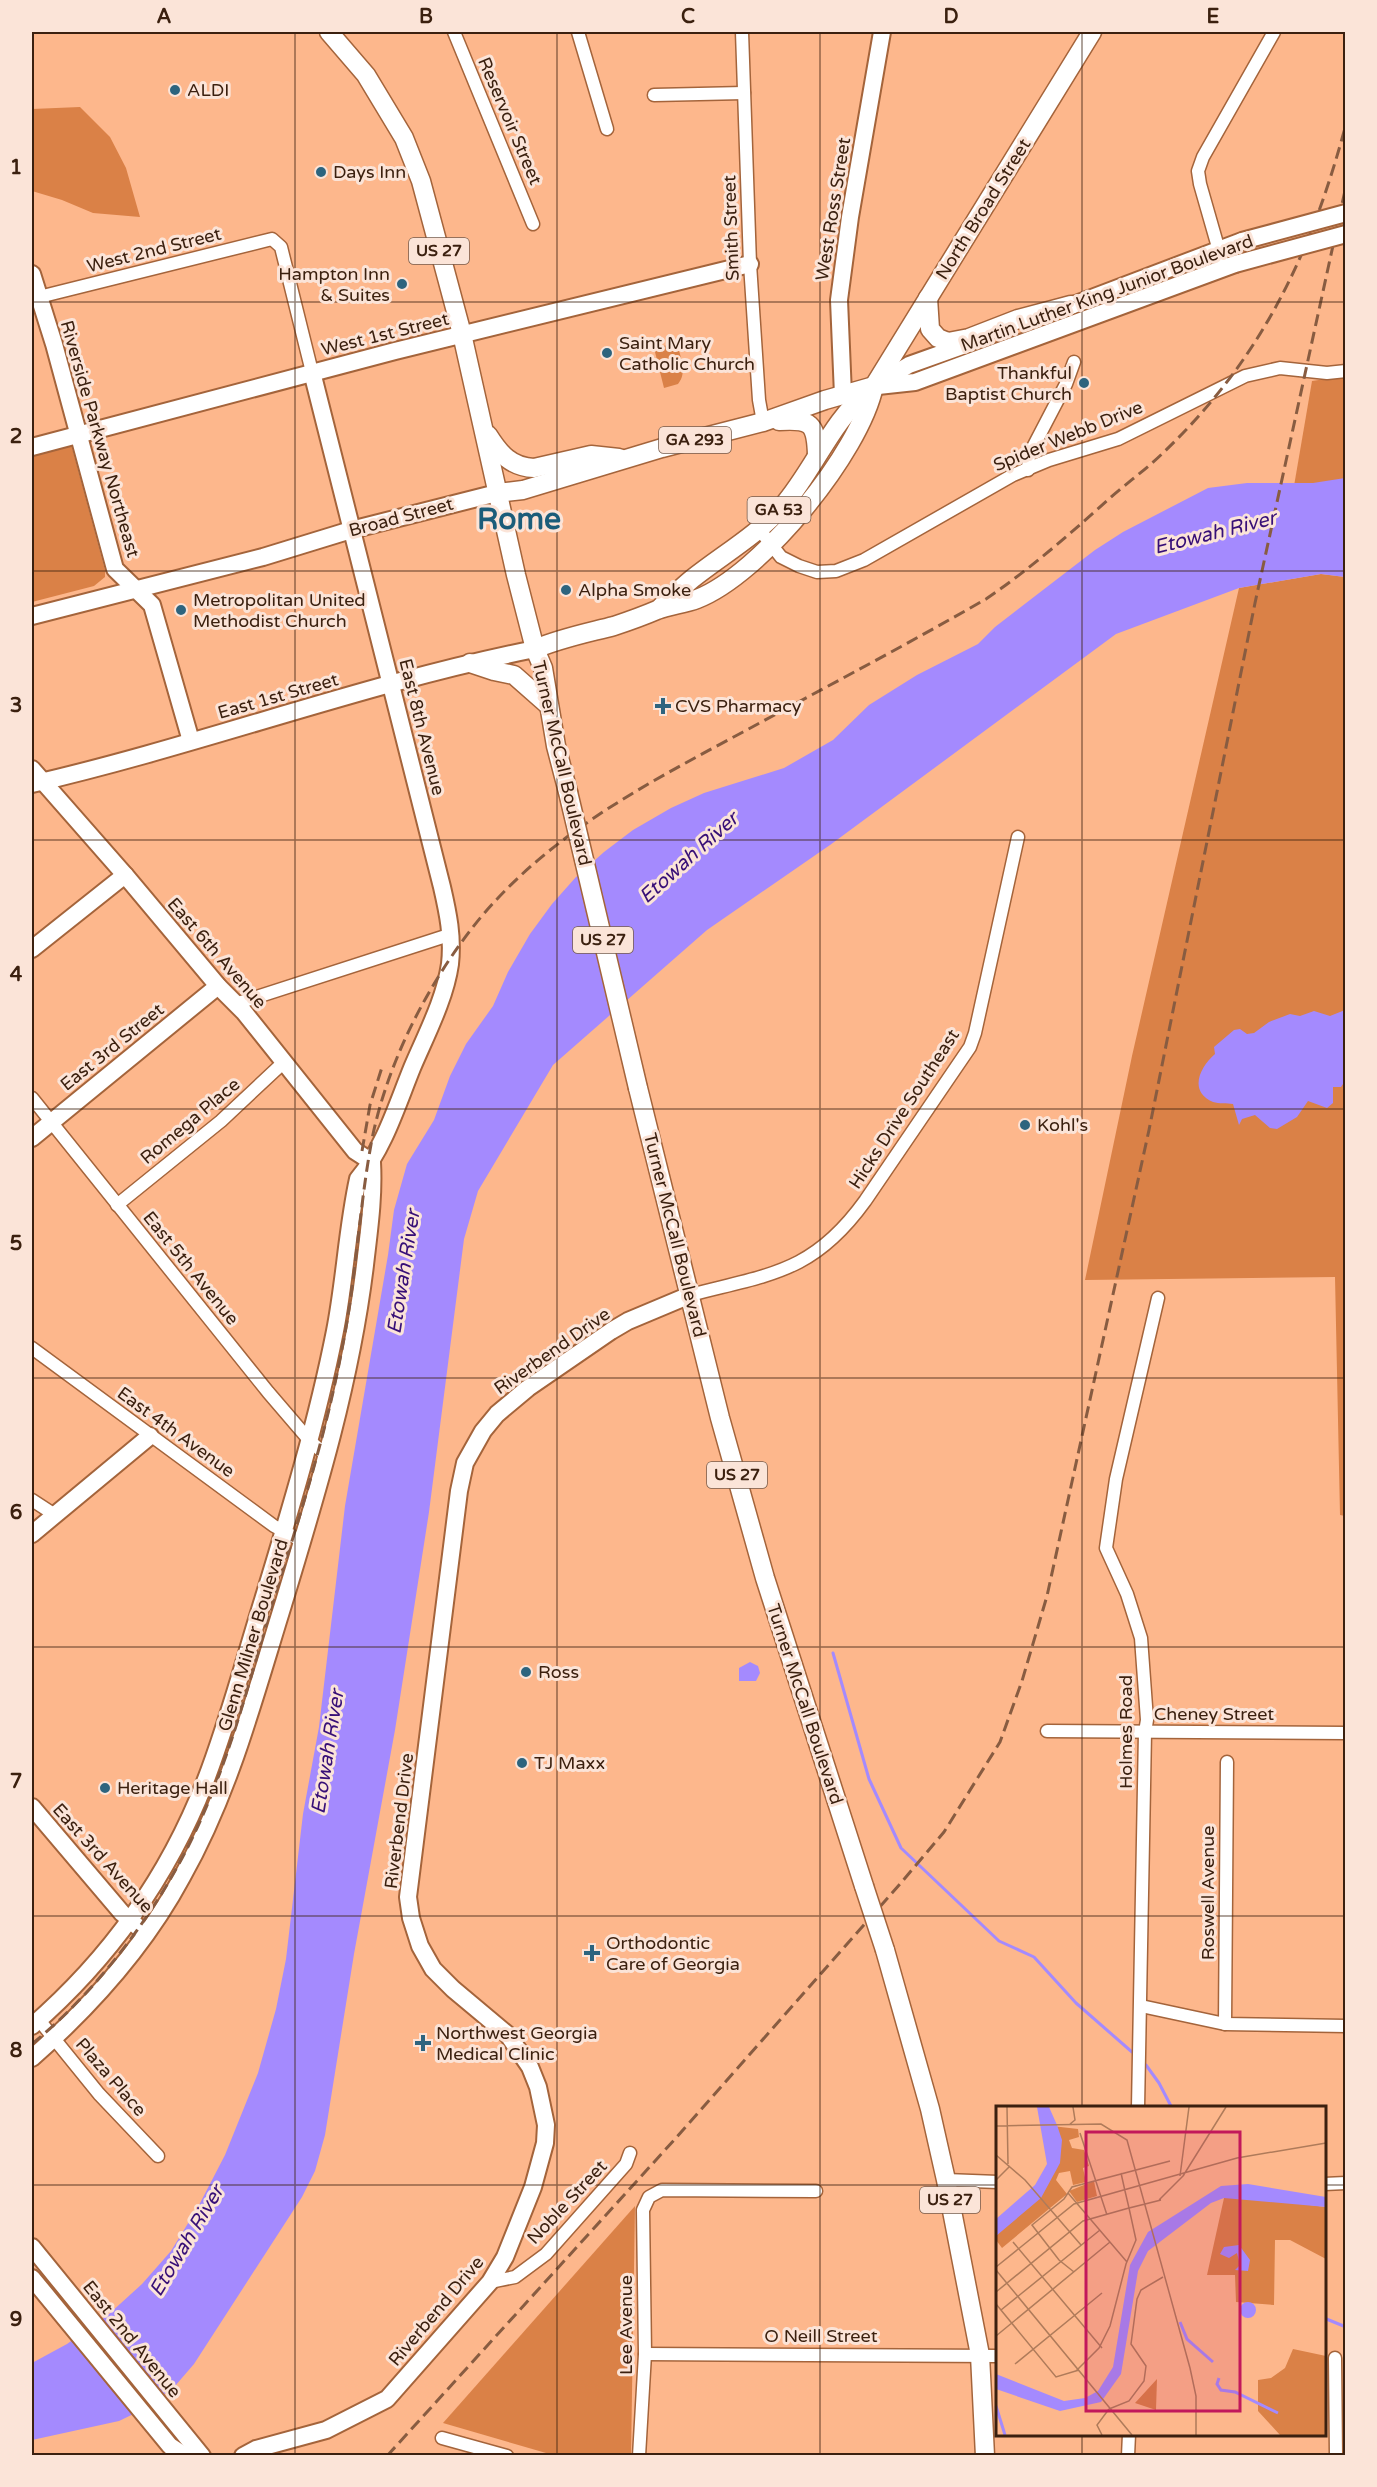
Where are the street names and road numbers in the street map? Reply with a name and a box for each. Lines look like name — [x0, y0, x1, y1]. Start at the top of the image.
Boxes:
street label: Reservoir Street — [473, 54, 547, 188]
street label: North Broad Street — [931, 134, 1035, 284]
street label: West Ross Street — [811, 136, 855, 282]
street label: Smith Street — [718, 175, 744, 281]
street label: West 2nd Street — [85, 223, 223, 277]
street label: Martin Luther King Junior Boulevard — [958, 230, 1256, 356]
road number: US 27 — [409, 238, 469, 264]
street label: West 1st Street — [319, 308, 451, 360]
street label: Riverside Parkway Northeast — [56, 318, 144, 560]
street label: Spider Webb Drive — [990, 396, 1146, 476]
road number: GA 293 — [659, 427, 731, 453]
street label: Broad Street — [346, 492, 456, 542]
road number: GA 53 — [748, 497, 810, 523]
street label: East 8th Avenue — [394, 656, 450, 798]
street label: Turner McCall Boulevard — [528, 658, 596, 868]
street label: East 1st Street — [215, 668, 341, 724]
street label: East 6th Avenue — [163, 893, 271, 1013]
road number: US 27 — [573, 927, 633, 953]
street label: East 3rd Street — [56, 998, 168, 1096]
street label: Hicks Drive Southeast — [844, 1025, 964, 1193]
street label: Romega Place — [136, 1073, 244, 1169]
street label: Turner McCall Boulevard — [639, 1131, 711, 1339]
street label: East 5th Avenue — [138, 1207, 244, 1329]
street label: Riverbend Drive — [490, 1303, 614, 1399]
street label: East 4th Avenue — [113, 1382, 239, 1482]
road number: US 27 — [707, 1462, 767, 1488]
street label: Glenn Milner Boulevard — [213, 1536, 293, 1734]
street label: Turner McCall Boulevard — [762, 1601, 848, 1807]
street label: Holmes Road — [1115, 1675, 1137, 1789]
street label: Cheney Street — [1154, 1703, 1274, 1725]
street label: Riverbend Drive — [380, 1752, 418, 1890]
street label: East 3rd Avenue — [48, 1799, 158, 1917]
street label: Roswell Avenue — [1197, 1826, 1219, 1960]
street label: Plaza Place — [71, 2033, 151, 2121]
street label: Noble Street — [522, 2155, 612, 2249]
road number: US 27 — [920, 2187, 980, 2213]
street label: Riverbend Drive — [384, 2252, 488, 2370]
street label: Lee Avenue — [615, 2275, 637, 2375]
street label: East 2nd Avenue — [78, 2276, 186, 2402]
street label: O Neill Street — [764, 2325, 878, 2347]

